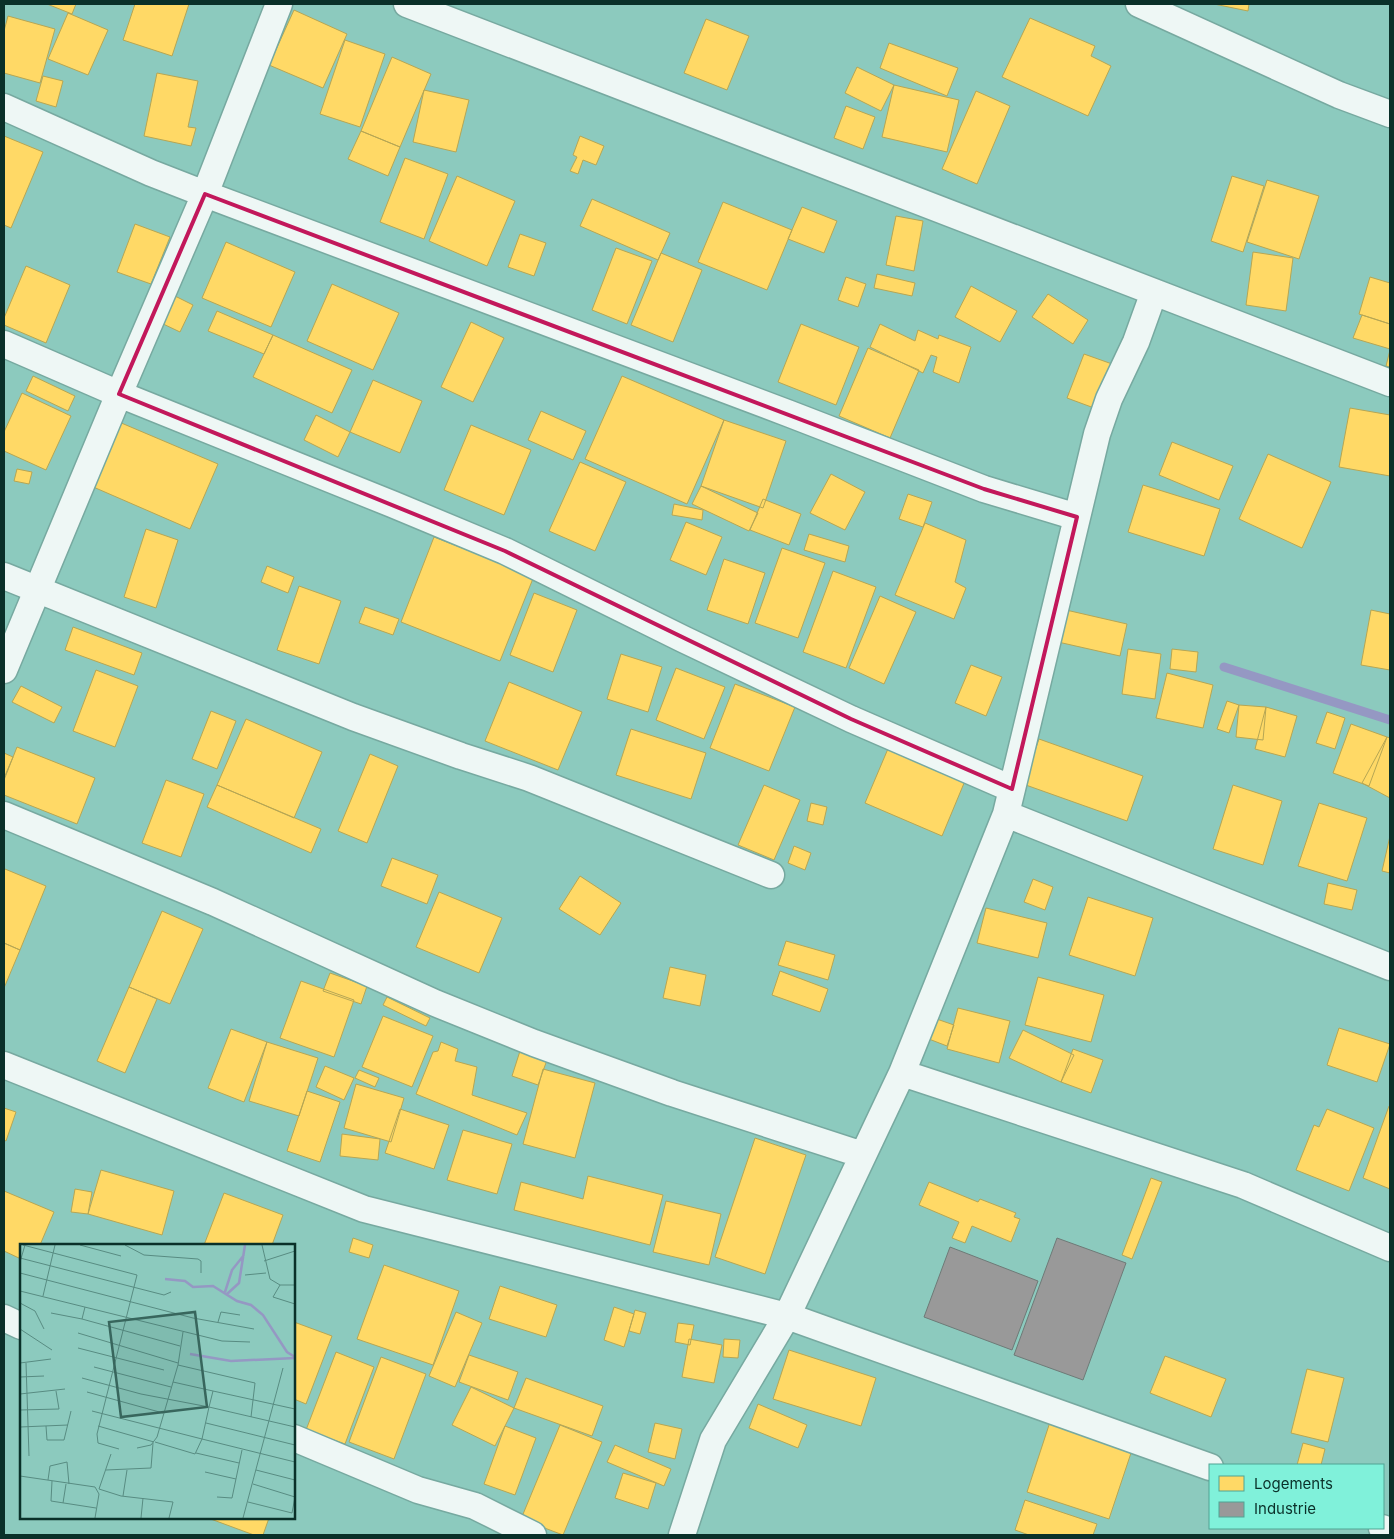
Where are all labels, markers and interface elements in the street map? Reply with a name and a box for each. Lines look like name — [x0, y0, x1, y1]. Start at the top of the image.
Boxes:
inset map — [20, 1244, 295, 1519]
legend — [1209, 1464, 1384, 1529]
text: Logements — [1254, 1474, 1333, 1493]
text: Industrie — [1254, 1499, 1316, 1518]

